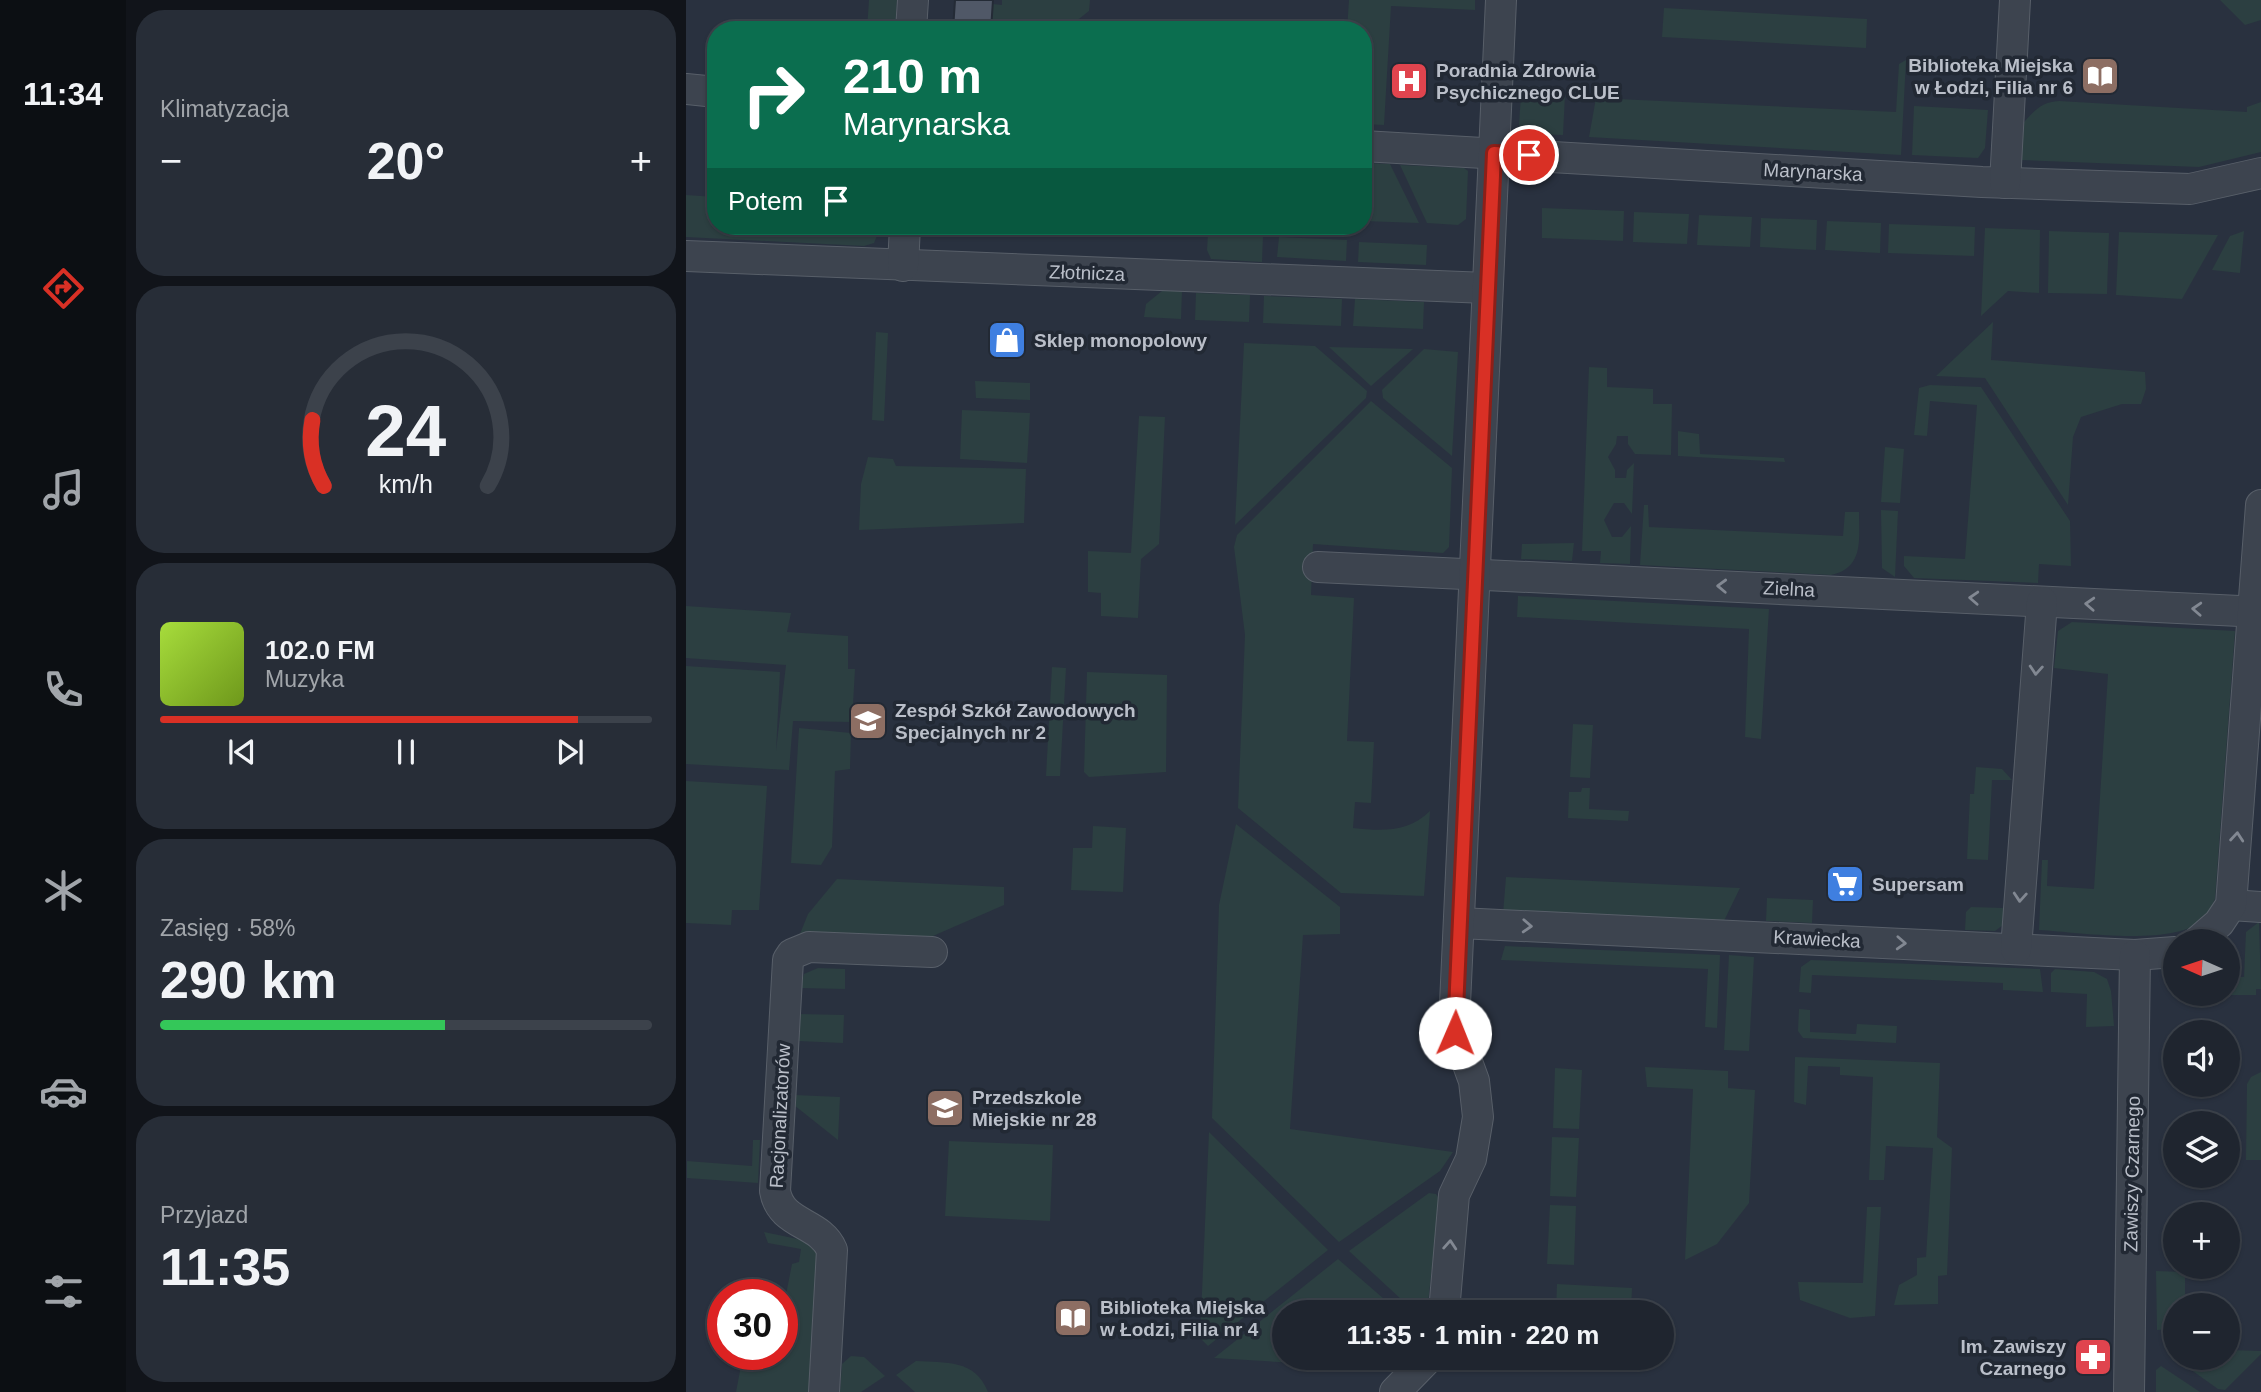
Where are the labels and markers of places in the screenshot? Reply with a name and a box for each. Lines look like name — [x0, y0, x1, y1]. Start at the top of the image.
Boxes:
place label: Biblioteka Miejska w Łodzi, Filia nr 6 — [1908, 55, 2073, 98]
library icon: Biblioteka Miejska w Łodzi, Filia nr 6 — [2079, 55, 2121, 97]
hospital icon: Poradnia Zdrowia Psychicznego CLUE — [1388, 60, 1430, 102]
place label: Poradnia Zdrowia Psychicznego CLUE — [1436, 60, 1620, 103]
pin — [1499, 125, 1559, 185]
shop icon: Sklep monopolowy — [986, 319, 1028, 361]
place label: Sklep monopolowy — [1034, 330, 1208, 351]
school or university icon: Zespół Szkół Zawodowych Specjalnych nr 2 — [847, 700, 889, 742]
place label: Zespół Szkół Zawodowych Specjalnych nr 2 — [895, 700, 1136, 743]
supermarket icon: Supersam — [1824, 863, 1866, 905]
place label: Supersam — [1872, 874, 1964, 895]
school or university icon: Przedszkole Miejskie nr 28 — [924, 1087, 966, 1129]
place label: Przedszkole Miejskie nr 28 — [972, 1087, 1097, 1130]
library icon: Biblioteka Miejska w Łodzi, Filia nr 4 — [1052, 1297, 1094, 1339]
place label: Biblioteka Miejska w Łodzi, Filia nr 4 — [1099, 1297, 1265, 1340]
place label: Im. Zawiszy Czarnego — [1960, 1336, 2066, 1379]
pharmacy icon: Im. Zawiszy Czarnego — [2072, 1336, 2114, 1378]

